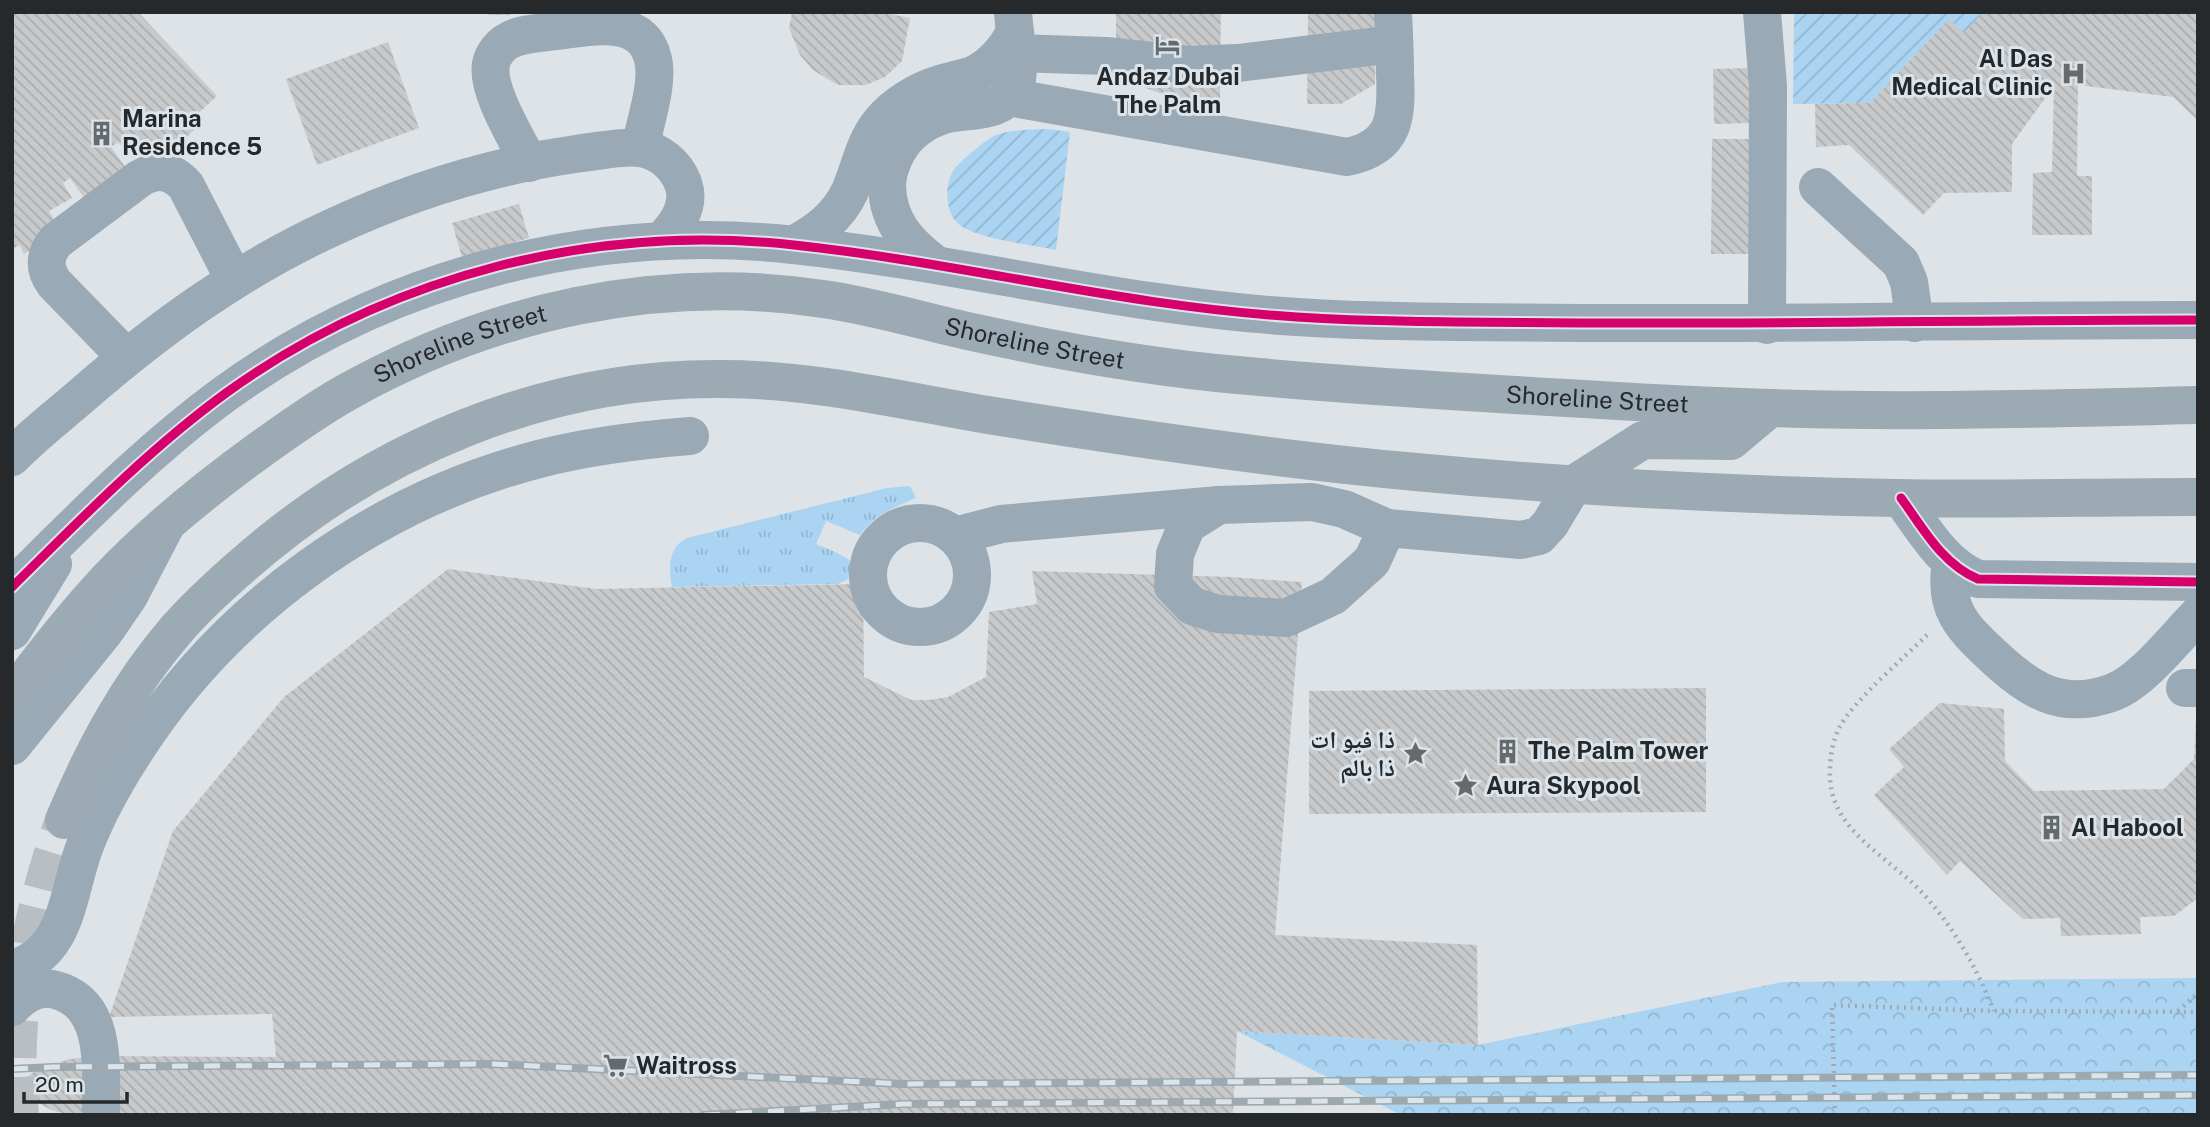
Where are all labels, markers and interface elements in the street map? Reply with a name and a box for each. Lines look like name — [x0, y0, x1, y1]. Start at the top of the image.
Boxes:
hotel icon: Andaz Dubai The Palm — [1154, 32, 1182, 60]
place label: Al Das Medical Clinic — [1891, 44, 2053, 100]
hospital icon: Al Das Medical Clinic — [2059, 59, 2087, 87]
place label: Andaz Dubai The Palm — [1096, 62, 1240, 118]
place label: Marina Residence 5 — [122, 104, 262, 160]
building icon: Marina Residence 5 — [88, 119, 116, 147]
street label: Shoreline Street — [368, 298, 549, 389]
street label: Shoreline Street — [942, 311, 1127, 374]
street label: Shoreline Street — [1505, 379, 1689, 418]
place label: ذا فيو ات ذا بالم — [1310, 725, 1395, 784]
place label: The Palm Tower — [1528, 736, 1709, 764]
building icon: The Palm Tower — [1494, 737, 1522, 765]
place icon: ذا فيو ات ذا بالم — [1401, 740, 1429, 768]
place label: Aura Skypool — [1486, 771, 1641, 799]
place icon: Aura Skypool — [1452, 772, 1480, 800]
place label: Al Habool — [2071, 813, 2184, 841]
building icon: Al Habool — [2037, 814, 2065, 842]
place label: Waitross — [636, 1051, 737, 1079]
supermarket icon: Waitross — [602, 1052, 630, 1080]
scale bar — [24, 1060, 128, 1104]
text: 20 m — [35, 1072, 84, 1097]

